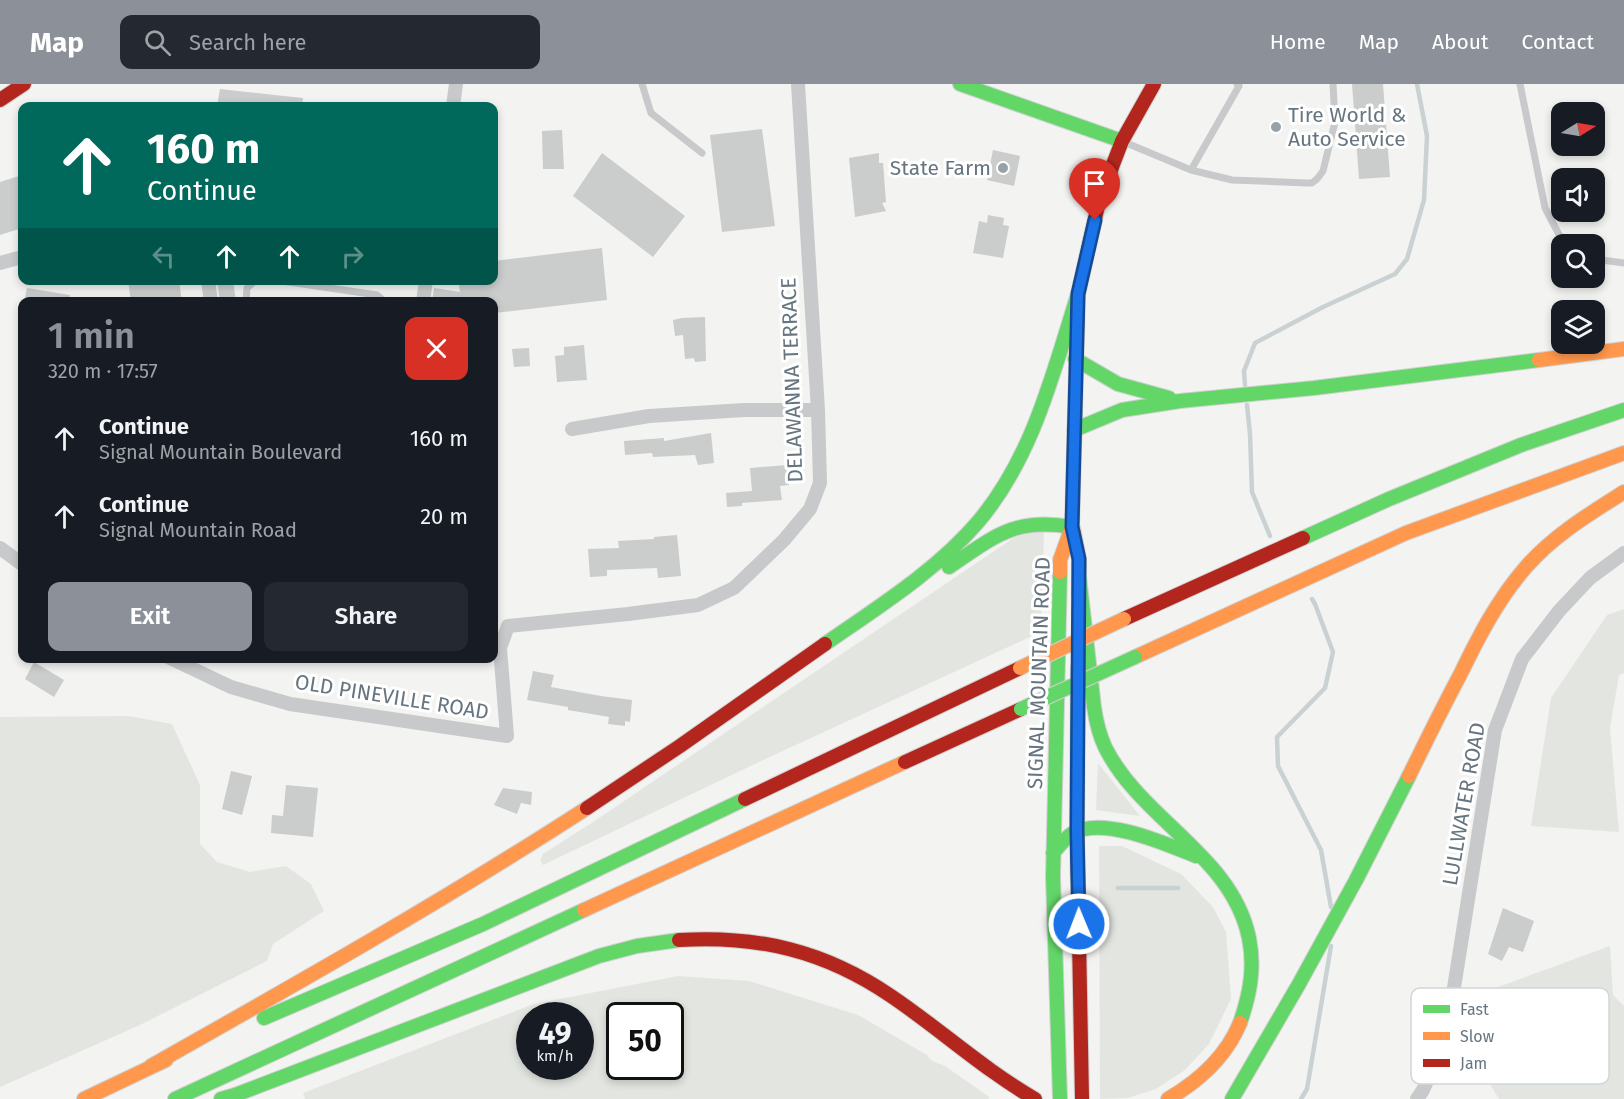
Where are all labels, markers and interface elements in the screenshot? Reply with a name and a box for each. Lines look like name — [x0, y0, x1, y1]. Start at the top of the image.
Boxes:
search box — [120, 15, 540, 69]
text: Map — [30, 26, 84, 59]
icon: search — [141, 26, 174, 59]
text: Search here — [189, 29, 307, 56]
text: Home — [1270, 29, 1326, 55]
text: Map — [1359, 29, 1399, 55]
text: About — [1432, 29, 1489, 55]
text: Contact — [1522, 29, 1594, 55]
place label: Tire World & Auto Service — [1288, 102, 1406, 152]
north arrow — [1551, 102, 1605, 156]
map controls — [1551, 102, 1605, 354]
marker: Tire World & Auto Service — [1269, 120, 1283, 134]
text: 160 m — [147, 124, 260, 174]
icon: ahead — [48, 126, 126, 204]
place label: State Farm — [890, 155, 991, 181]
pin — [1069, 158, 1120, 220]
marker: State Farm — [996, 161, 1010, 175]
icon: arrive — [1078, 167, 1111, 200]
button: sound — [1551, 168, 1605, 222]
text: Continue — [147, 175, 257, 207]
button: search — [1551, 234, 1605, 288]
icon: left — [147, 240, 180, 273]
icon: ahead — [210, 240, 243, 273]
icon: ahead — [273, 240, 306, 273]
icon: right — [336, 240, 369, 273]
street label: DELAWANNA TERRACE — [775, 277, 809, 483]
button: layers — [1551, 300, 1605, 354]
text: 1 min — [48, 314, 135, 358]
button: close — [405, 317, 468, 380]
text: 320 m · 17:57 — [48, 359, 158, 383]
text: Continue — [99, 413, 189, 440]
icon: ahead — [48, 422, 81, 455]
text: 160 m — [410, 425, 468, 452]
text: Signal Mountain Boulevard — [99, 440, 342, 464]
text: Continue — [99, 491, 189, 518]
icon: ahead — [48, 500, 81, 533]
text: 20 m — [420, 503, 468, 530]
text: Signal Mountain Road — [99, 518, 297, 542]
street label: SIGNAL MOUNTAIN ROAD — [1022, 556, 1056, 790]
button: Exit — [48, 582, 252, 651]
button: Share — [264, 582, 468, 651]
street label: OLD PINEVILLE ROAD — [293, 669, 491, 725]
street label: LULLWATER ROAD — [1437, 720, 1491, 888]
position arrow — [1047, 892, 1111, 956]
legend — [1411, 988, 1609, 1084]
text: Fast — [1460, 1000, 1489, 1019]
speed limit sign: 50 — [606, 1002, 684, 1080]
text: 49 — [538, 1016, 572, 1052]
text: Slow — [1460, 1027, 1495, 1046]
text: km/h — [536, 1047, 574, 1065]
text: Jam — [1460, 1054, 1487, 1073]

